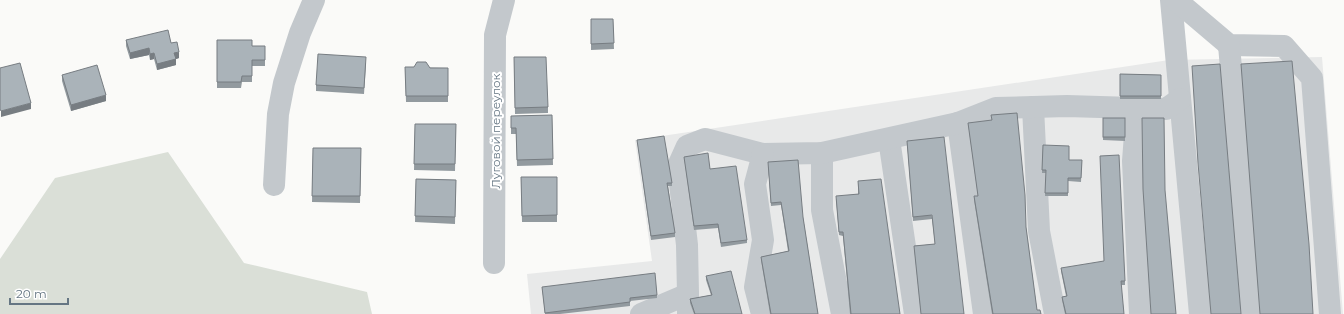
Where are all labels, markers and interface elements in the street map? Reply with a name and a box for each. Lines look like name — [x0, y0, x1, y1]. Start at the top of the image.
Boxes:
street label: Луговой переулок — [488, 73, 503, 189]
scale bar — [10, 280, 68, 306]
text: 20 m — [16, 286, 47, 301]

